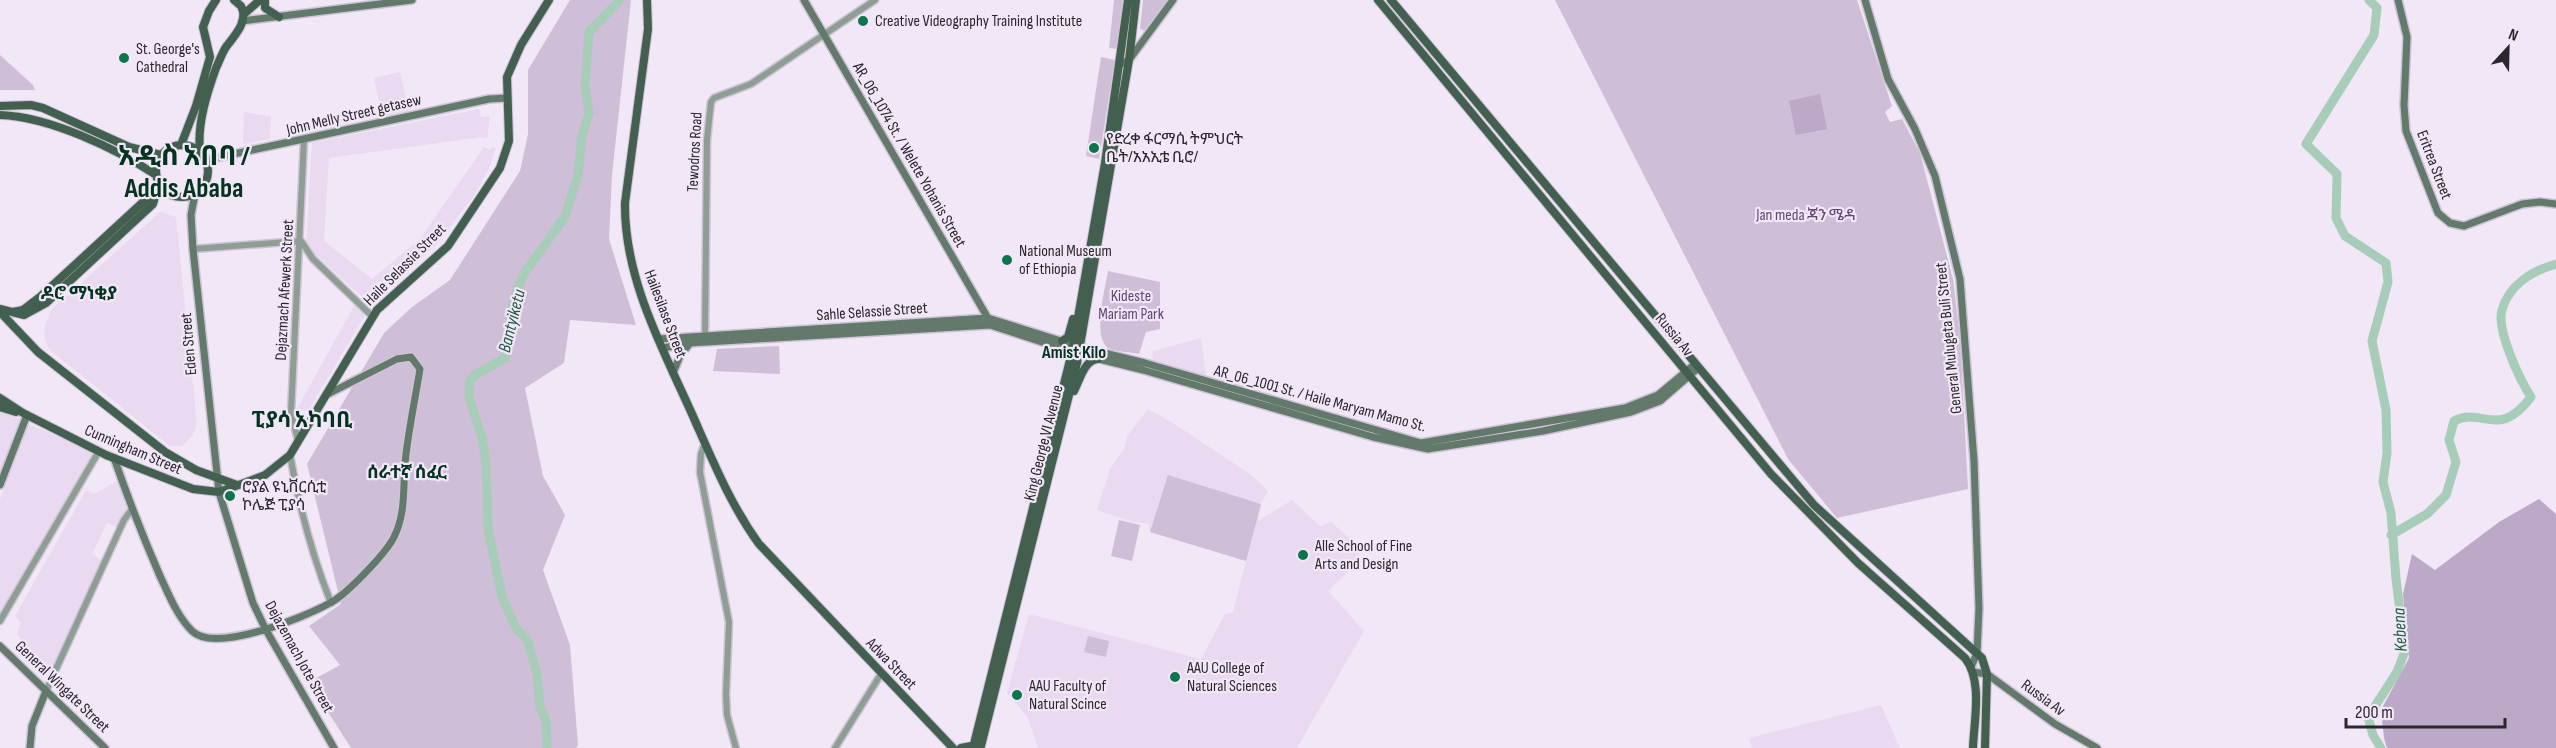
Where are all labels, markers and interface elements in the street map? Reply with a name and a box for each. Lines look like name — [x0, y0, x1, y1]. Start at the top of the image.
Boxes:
place label: Creative Videography Training Institute — [875, 12, 1082, 31]
marker: Creative Videography Training Institute — [856, 14, 870, 28]
north arrow — [2478, 18, 2538, 78]
text: N — [2506, 25, 2521, 46]
place label: St. George's Cathedral — [136, 40, 200, 77]
marker: St. George's Cathedral — [117, 51, 131, 65]
street label: AR_06_1074 St. / Welete Yohanis Street — [848, 58, 970, 251]
street label: John Melly Street getasew — [284, 90, 423, 140]
street label: Tewodros Road — [683, 112, 707, 192]
street label: Eritrea Street — [2412, 128, 2456, 202]
place label: የድረቀ ፋርማሲ ትምህርት ቤት/አአኢቴ ቢሮ/ — [1106, 130, 1244, 167]
district label: አዲስ አበባ / Addis Ababa — [118, 140, 251, 205]
marker: የድረቀ ፋርማሲ ትምህርት ቤት/አአኢቴ ቢሮ/ — [1087, 141, 1101, 155]
park label: Jan meda ጃን ሜዳ — [1755, 206, 1856, 225]
street label: Dejazmach Afewerk Street — [272, 219, 298, 361]
street label: Haile Selassie Street — [360, 220, 450, 310]
place label: National Museum of Ethiopia — [1019, 242, 1112, 279]
marker: National Museum of Ethiopia — [1000, 253, 1014, 267]
street label: General Mulugeta Buli Street — [1932, 261, 1966, 415]
street label: Hailesilase Street — [639, 267, 691, 361]
district label: ዶሮ ማነቂያ — [41, 283, 117, 304]
water label: Bantyiketu — [494, 287, 530, 355]
park label: Kideste Mariam Park — [1098, 287, 1164, 324]
street label: Sahle Selassie Street — [816, 299, 928, 325]
street label: Russia Av — [1651, 310, 1697, 360]
street label: Eden Street — [177, 312, 201, 376]
district label: Amist Kilo — [1041, 342, 1106, 363]
street label: AR_06_1001 St. / Haile Maryam Mamo St. — [1211, 361, 1428, 436]
street label: King George VI Avenue — [1020, 383, 1068, 503]
district label: ፒያሳ አካባቢ — [252, 407, 353, 434]
street label: Cunningham Street — [81, 421, 185, 479]
district label: ሰራተኛ ሰፈር — [367, 462, 447, 483]
place label: ሮያል ዩኒቨርሲቲ ኮሌጅ ፒያሳ — [242, 478, 327, 515]
marker: ሮያል ዩኒቨርሲቲ ኮሌጅ ፒያሳ — [223, 489, 237, 503]
place label: Alle School of Fine Arts and Design — [1314, 537, 1412, 574]
marker: Alle School of Fine Arts and Design — [1296, 548, 1310, 562]
street label: Dejazemach Jote Street — [260, 598, 338, 716]
water label: Kebena — [2388, 607, 2412, 652]
street label: Adwa Street — [861, 633, 920, 694]
street label: General Wingate Street — [11, 637, 113, 737]
place label: AAU College of Natural Sciences — [1186, 659, 1277, 696]
marker: AAU College of Natural Sciences — [1168, 670, 1182, 684]
street label: Russia Av — [2017, 676, 2069, 720]
place label: AAU Faculty of Natural Scince — [1028, 677, 1107, 714]
marker: AAU Faculty of Natural Scince — [1010, 688, 1024, 702]
scale bar — [2346, 691, 2505, 729]
text: 200 m — [2355, 702, 2393, 723]

